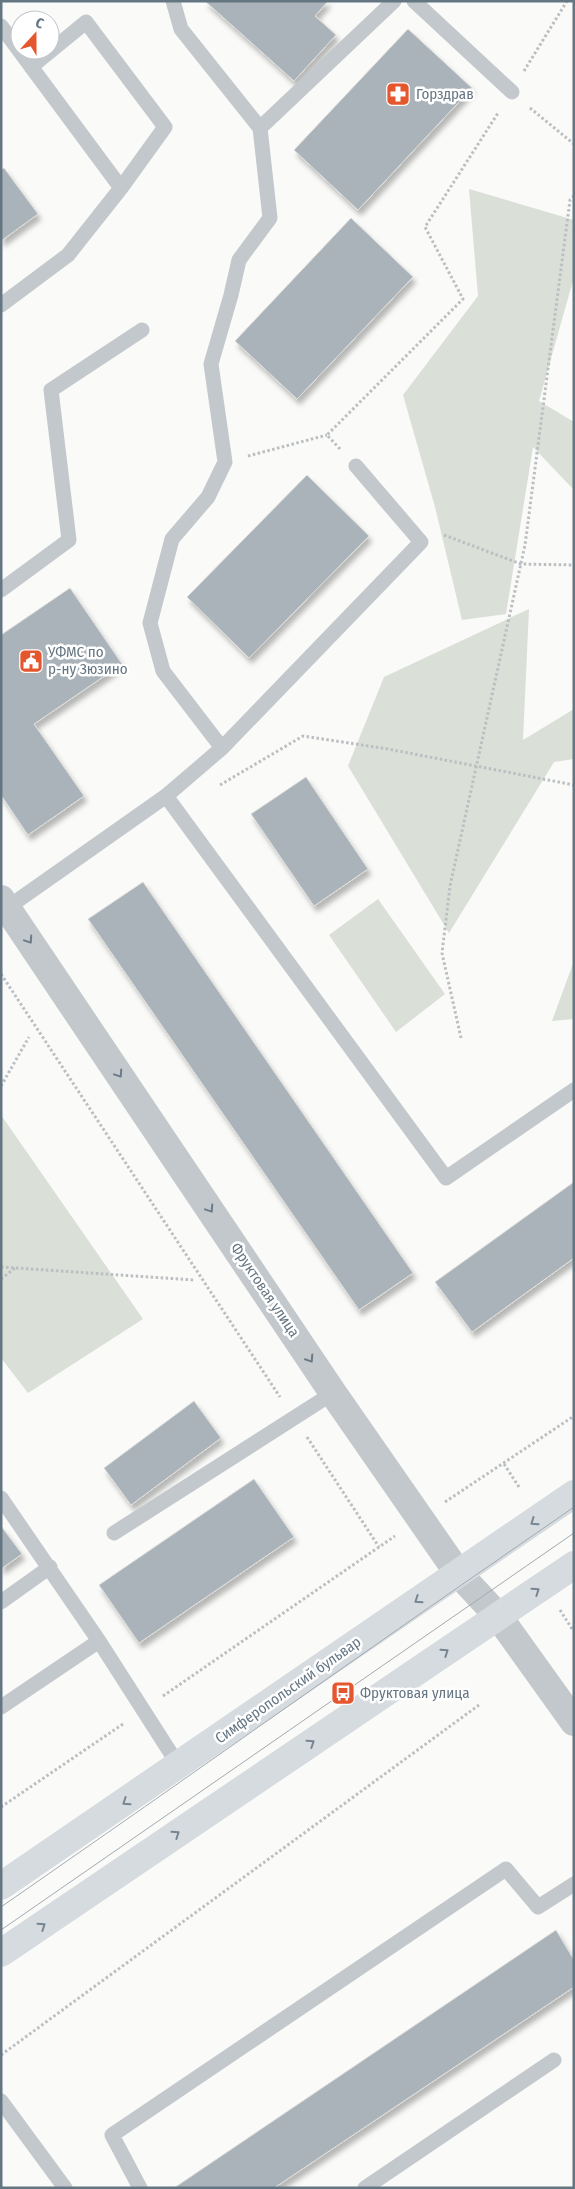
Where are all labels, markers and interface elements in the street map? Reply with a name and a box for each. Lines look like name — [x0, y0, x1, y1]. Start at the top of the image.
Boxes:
north arrow — [10, 10, 60, 60]
text: С — [33, 14, 47, 33]
pharmacy icon: Горздрав — [385, 81, 411, 107]
place label: Горздрав — [416, 85, 474, 103]
place label: УФМС по р-ну Зюзино — [47, 643, 128, 678]
public building icon: УФМС по р-ну Зюзино — [18, 648, 44, 674]
one-way arrow — [22, 934, 32, 943]
one-way arrow — [113, 1069, 122, 1078]
one-way arrow — [204, 1203, 213, 1213]
street label: Фруктовая улица — [227, 1240, 303, 1340]
one-way arrow — [304, 1353, 313, 1362]
one-way arrow — [530, 1516, 540, 1525]
one-way arrow — [530, 1588, 540, 1597]
one-way arrow — [414, 1594, 424, 1603]
street label: Симферопольский бульвар — [212, 1633, 364, 1747]
one-way arrow — [439, 1649, 449, 1658]
bus stop icon: Фруктовая улица — [330, 1680, 356, 1706]
place label: Фруктовая улица — [360, 1684, 470, 1702]
one-way arrow — [305, 1740, 314, 1749]
one-way arrow — [122, 1796, 132, 1805]
one-way arrow — [171, 1831, 180, 1841]
one-way arrow — [36, 1923, 45, 1932]

